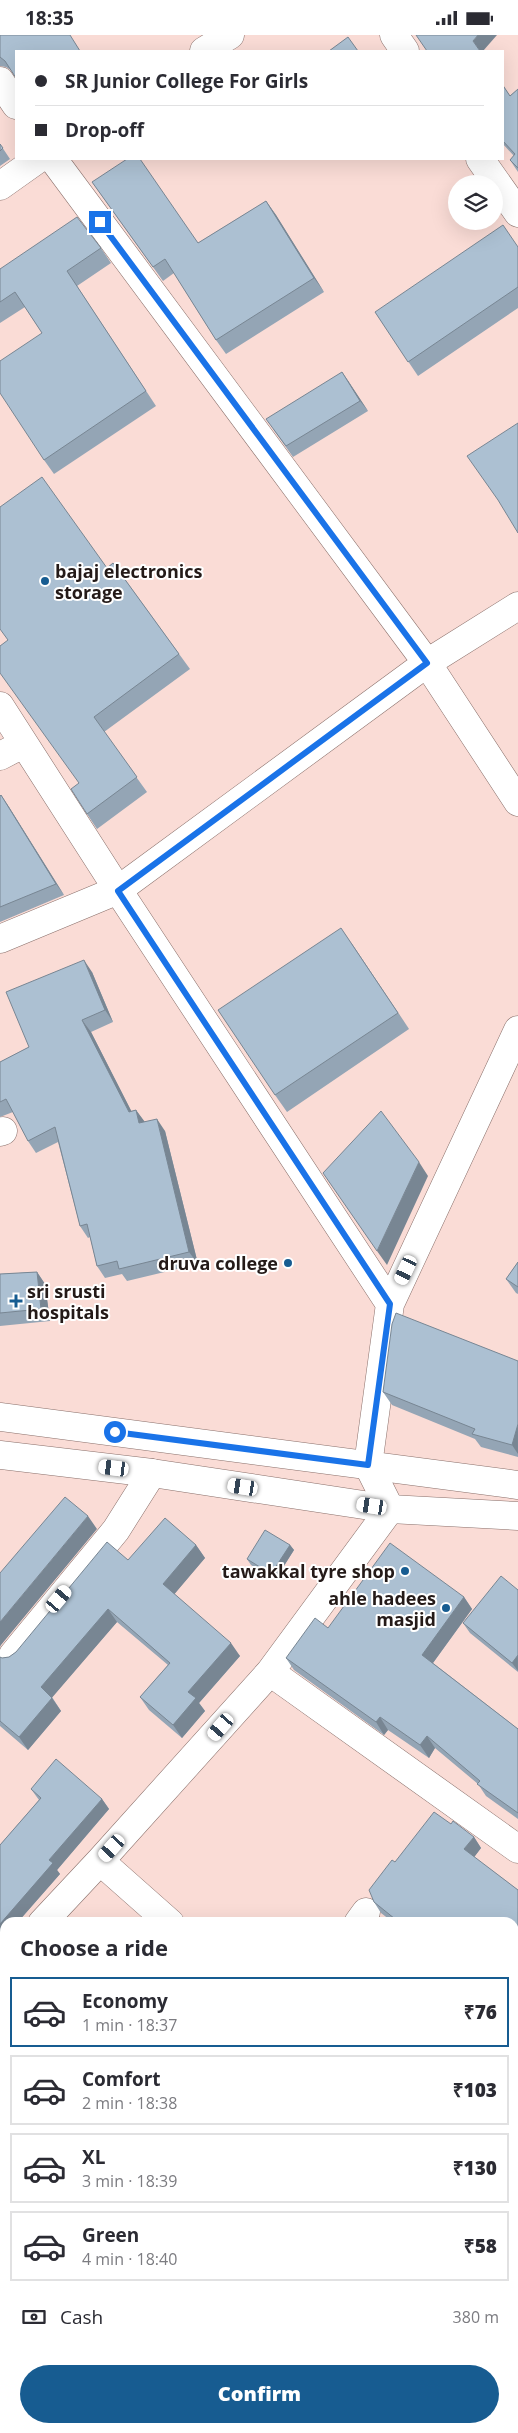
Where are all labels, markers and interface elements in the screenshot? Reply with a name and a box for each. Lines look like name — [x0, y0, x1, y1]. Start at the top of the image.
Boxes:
text: 18:35 — [25, 5, 74, 31]
text: SR Junior College For Girls — [65, 68, 308, 94]
text: Drop-off — [65, 117, 144, 143]
map controls — [448, 175, 503, 230]
button: layers — [448, 175, 503, 230]
route end — [89, 211, 111, 233]
place label: bajaj electronics storage — [55, 559, 203, 604]
marker: bajaj electronics storage — [39, 575, 51, 587]
place label: druva college — [158, 1251, 278, 1275]
car — [392, 1253, 419, 1287]
marker: druva college — [282, 1257, 294, 1269]
place label: sri srusti hospitals — [27, 1279, 109, 1324]
marker: sri srusti hospitals — [9, 1294, 23, 1308]
route start — [104, 1421, 126, 1443]
car — [98, 1459, 129, 1477]
car — [227, 1477, 258, 1497]
car — [356, 1496, 387, 1516]
place label: tawakkal tyre shop — [222, 1559, 395, 1583]
marker: tawakkal tyre shop — [399, 1565, 411, 1577]
car — [43, 1583, 74, 1615]
place label: ahle hadees masjid — [328, 1586, 436, 1631]
marker: ahle hadees masjid — [440, 1602, 452, 1614]
car — [205, 1711, 236, 1743]
car — [96, 1832, 127, 1864]
text: Choose a ride — [20, 1932, 168, 1962]
text: Economy — [82, 1988, 168, 2014]
icon: car — [22, 1990, 67, 2035]
text: ₹76 — [464, 1999, 497, 2025]
text: 1 min · 18:37 — [82, 2014, 177, 2036]
text: Comfort — [82, 2066, 161, 2092]
icon: car — [22, 2068, 67, 2113]
text: ₹103 — [453, 2077, 497, 2103]
text: 2 min · 18:38 — [82, 2092, 177, 2114]
text: XL — [82, 2144, 105, 2170]
icon: car — [22, 2146, 67, 2191]
text: ₹130 — [453, 2155, 497, 2181]
text: 3 min · 18:39 — [82, 2170, 177, 2192]
text: Green — [82, 2222, 139, 2248]
icon: car — [22, 2224, 67, 2269]
text: ₹58 — [464, 2233, 497, 2259]
text: 4 min · 18:40 — [82, 2248, 177, 2270]
icon: cash — [20, 2303, 48, 2331]
text: Cash — [60, 2304, 103, 2330]
text: 380 m — [453, 2306, 499, 2328]
button: Confirm — [20, 2365, 499, 2423]

